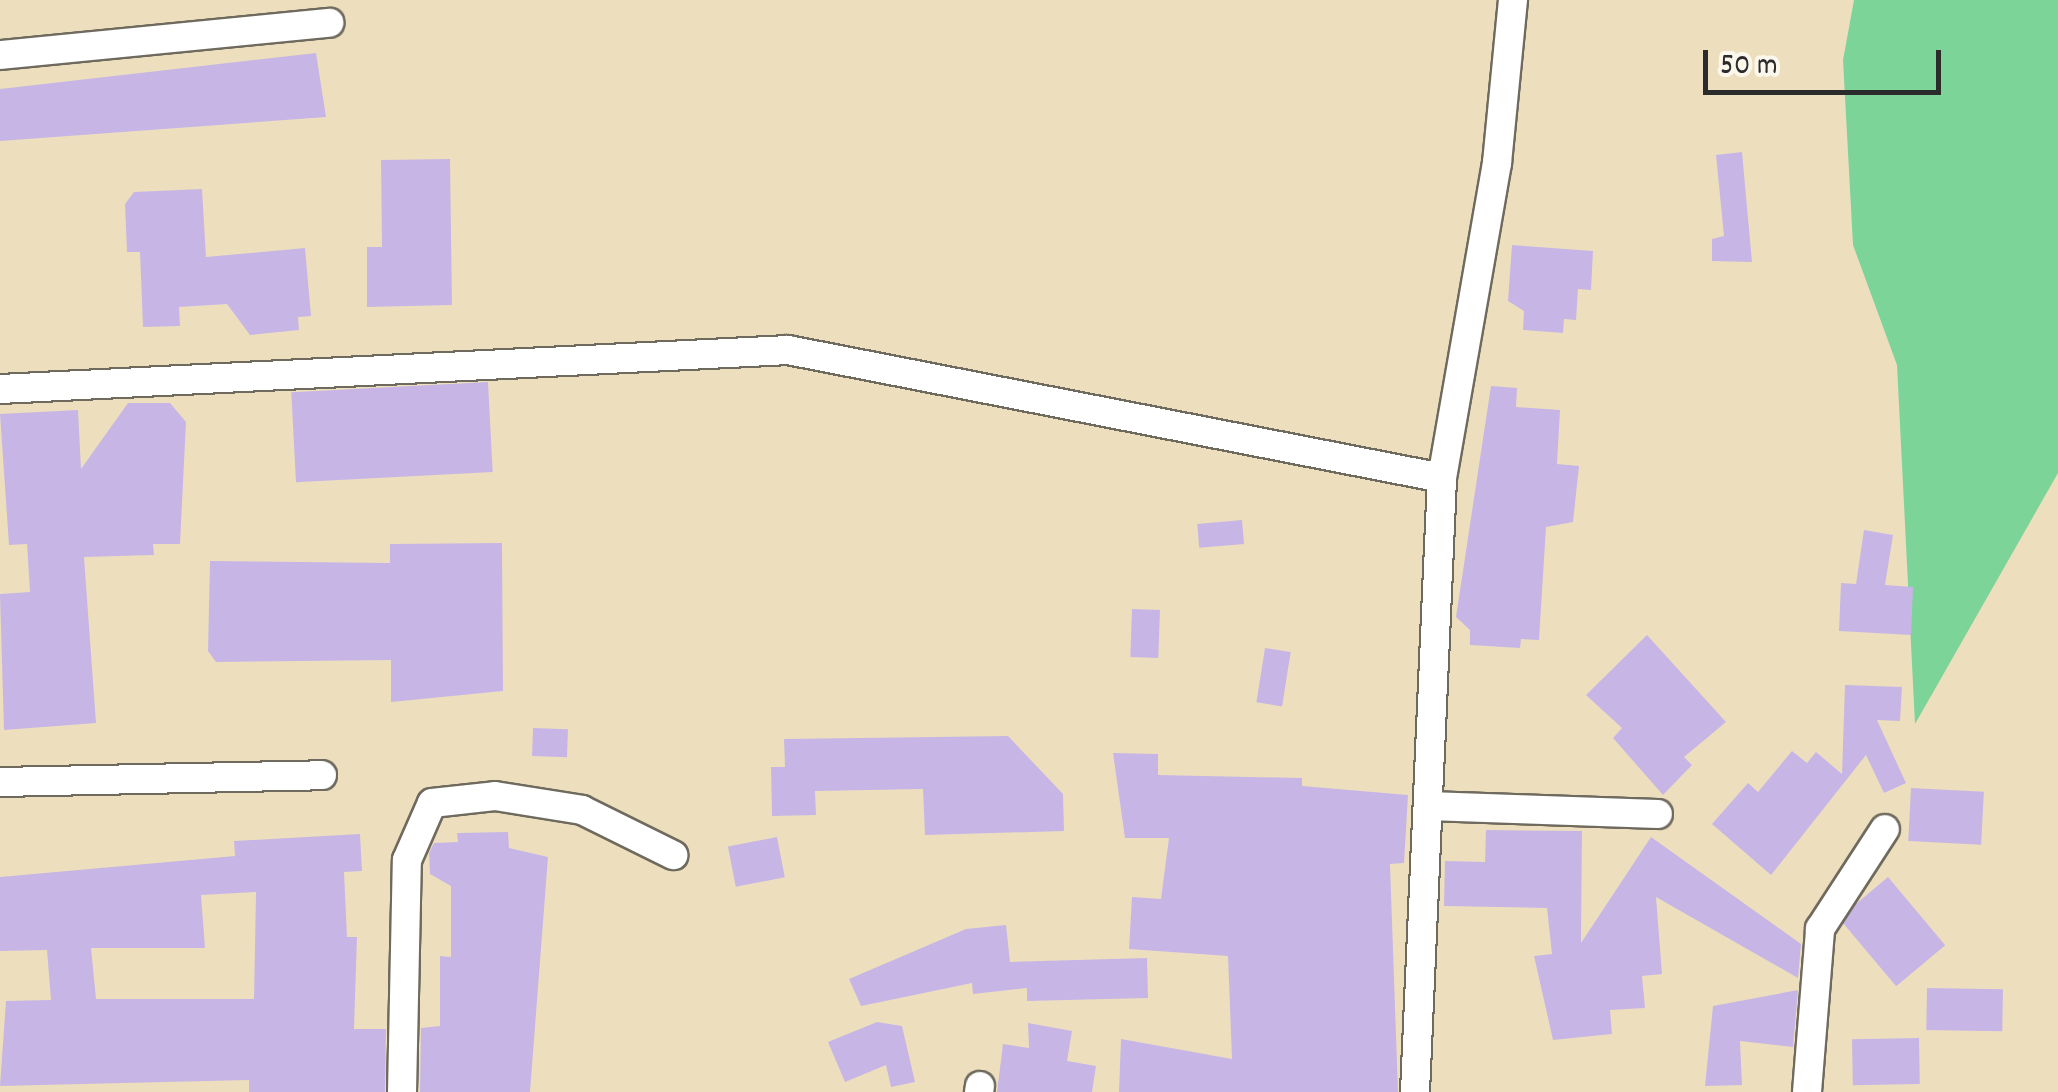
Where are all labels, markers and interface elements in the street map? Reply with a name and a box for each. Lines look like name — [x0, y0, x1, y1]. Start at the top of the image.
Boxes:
scale bar — [1708, 30, 1946, 92]
text: 50 m — [1720, 46, 1778, 89]

